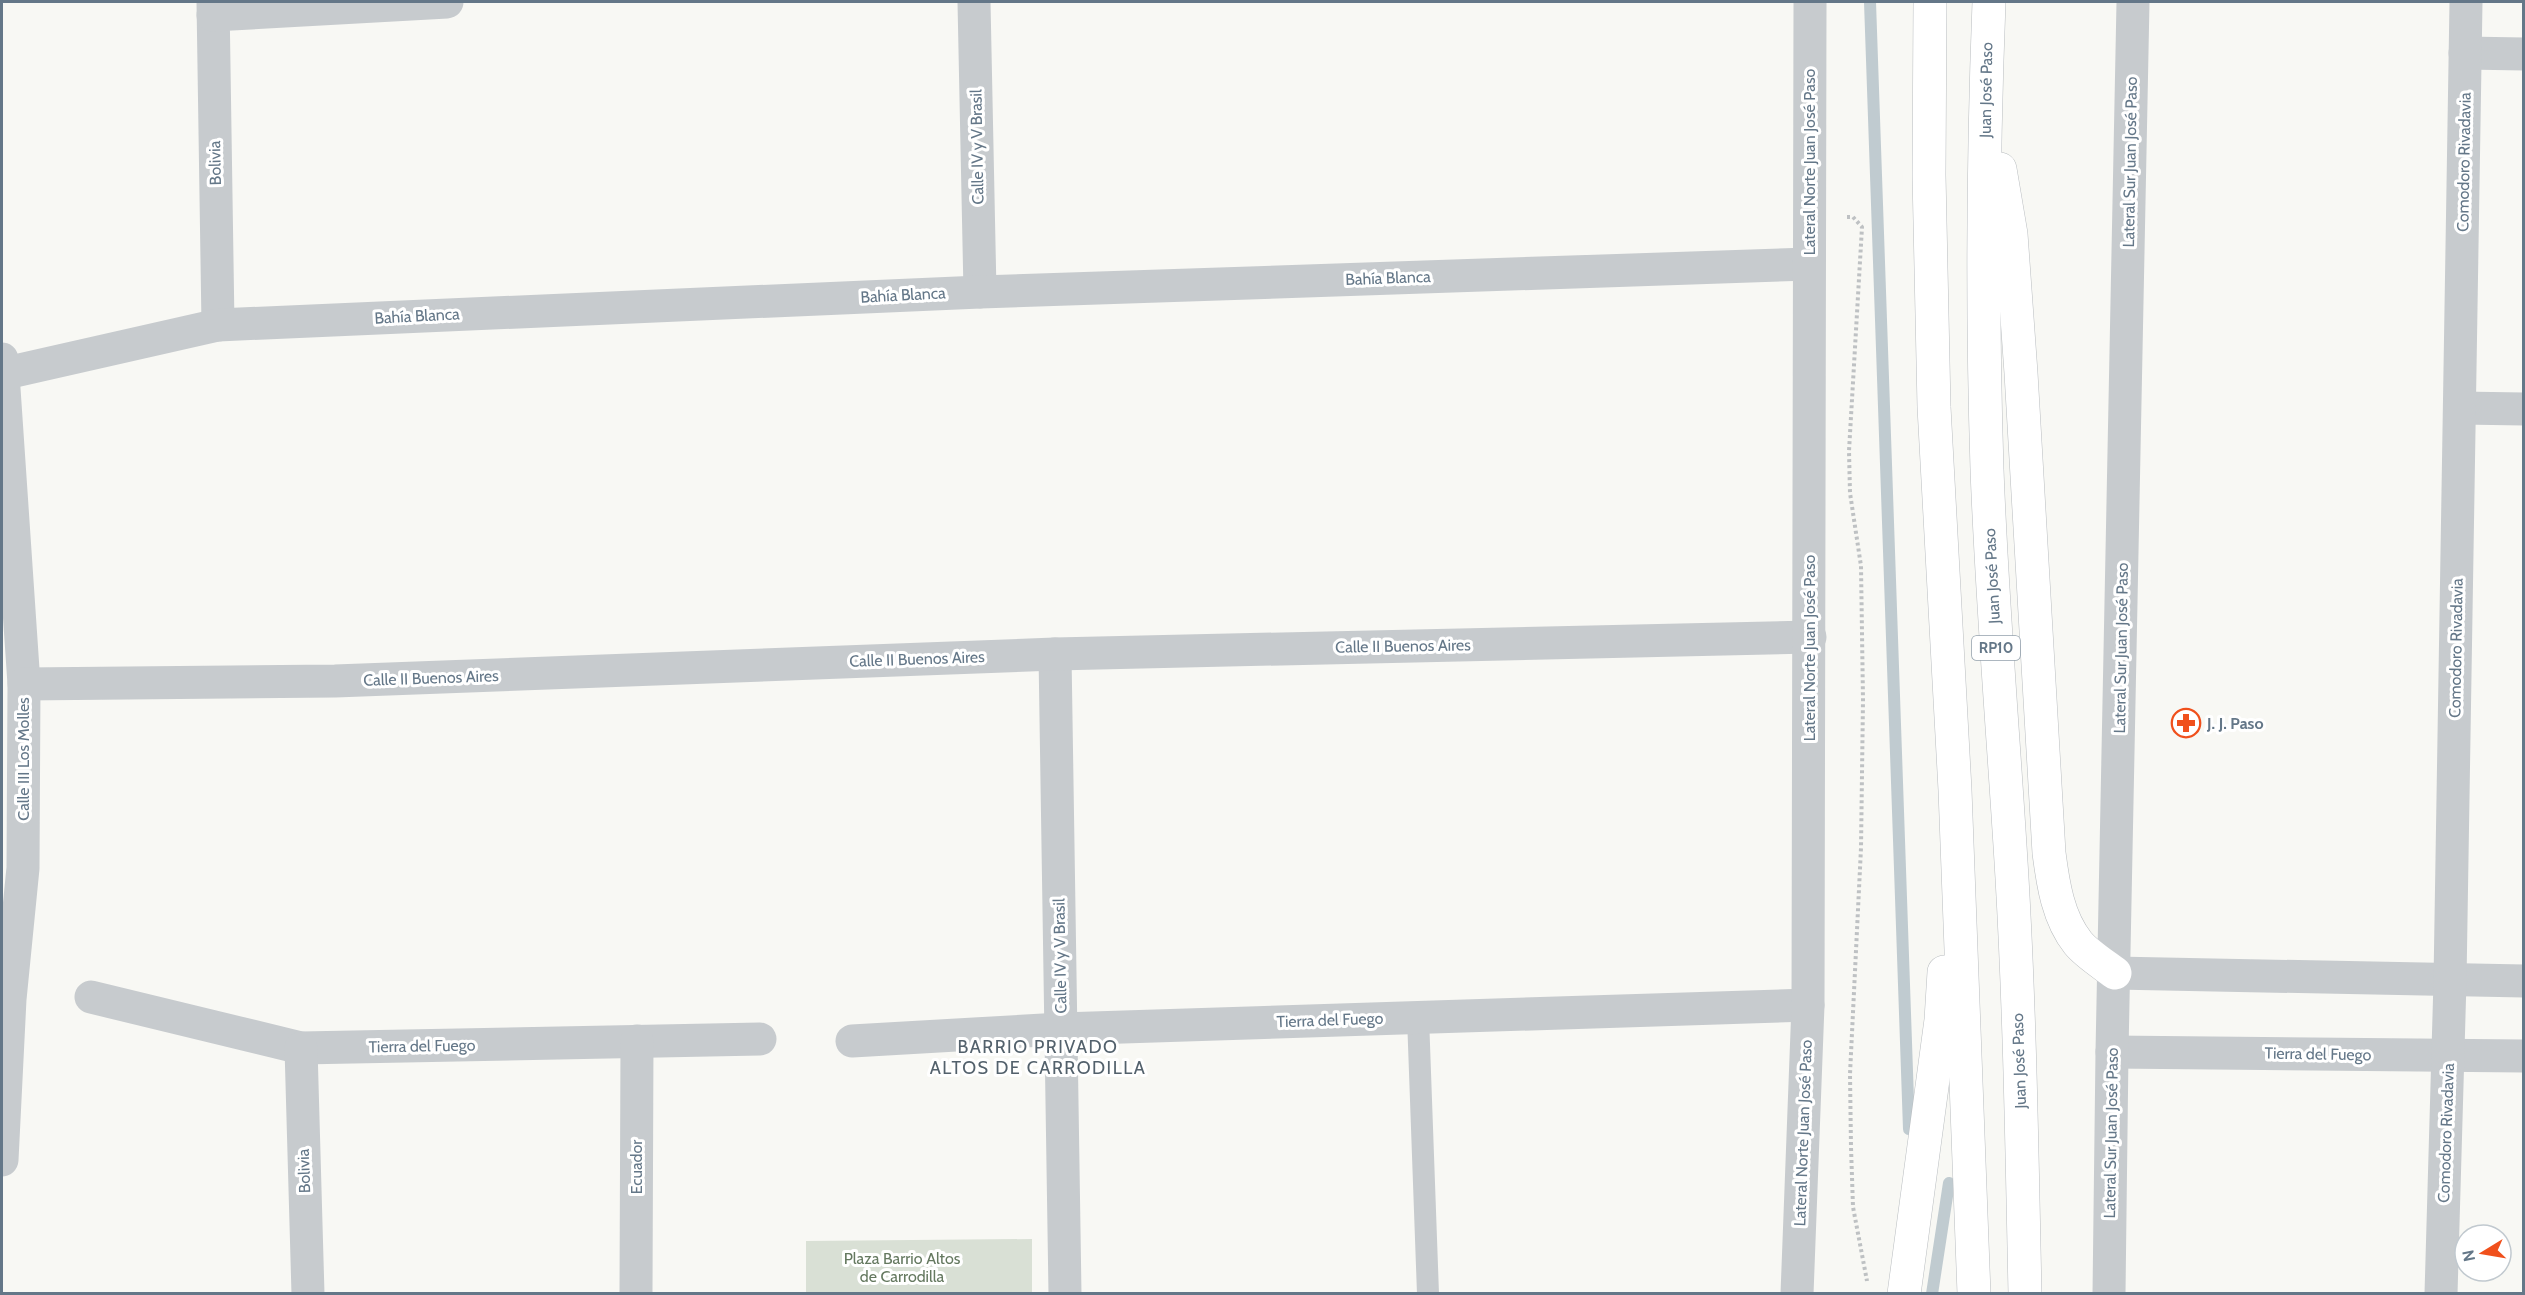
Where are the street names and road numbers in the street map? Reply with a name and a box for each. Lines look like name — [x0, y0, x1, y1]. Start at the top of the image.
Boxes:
street label: Juan José Paso — [1976, 42, 1996, 139]
street label: Lateral Norte Juan José Paso — [1800, 68, 1819, 255]
street label: Lateral Sur Juan José Paso — [2119, 76, 2141, 248]
street label: Calle IV y V Brasil — [966, 89, 988, 205]
street label: Comodoro Rivadavia — [2453, 92, 2475, 232]
street label: Bolivia — [205, 140, 225, 185]
street label: Bahía Blanca — [1345, 267, 1431, 289]
street label: Bahía Blanca — [860, 283, 946, 307]
street label: Bahía Blanca — [374, 304, 460, 328]
street label: Juan José Paso — [1980, 528, 2004, 625]
street label: Lateral Norte Juan José Paso — [1800, 554, 1819, 741]
street label: Lateral Sur Juan José Paso — [2110, 562, 2132, 734]
street label: Comodoro Rivadavia — [2445, 578, 2467, 718]
street label: Calle II Buenos Aires — [1335, 635, 1471, 657]
road number: RP10 — [1972, 636, 2020, 660]
street label: Calle II Buenos Aires — [849, 647, 985, 671]
street label: Calle II Buenos Aires — [363, 666, 499, 690]
street label: Calle III Los Molles — [14, 697, 33, 821]
street label: Calle IV y V Brasil — [1049, 898, 1071, 1014]
street label: Tierra del Fuego — [1276, 1009, 1384, 1031]
street label: Juan José Paso — [2008, 1013, 2030, 1110]
street label: Tierra del Fuego — [368, 1036, 476, 1056]
street label: Lateral Norte Juan José Paso — [1790, 1039, 1816, 1227]
street label: Tierra del Fuego — [2264, 1044, 2372, 1064]
street label: Lateral Sur Juan José Paso — [2100, 1047, 2122, 1219]
street label: Comodoro Rivadavia — [2434, 1062, 2458, 1203]
street label: Ecuador — [627, 1139, 646, 1194]
street label: Bolivia — [294, 1148, 314, 1194]

